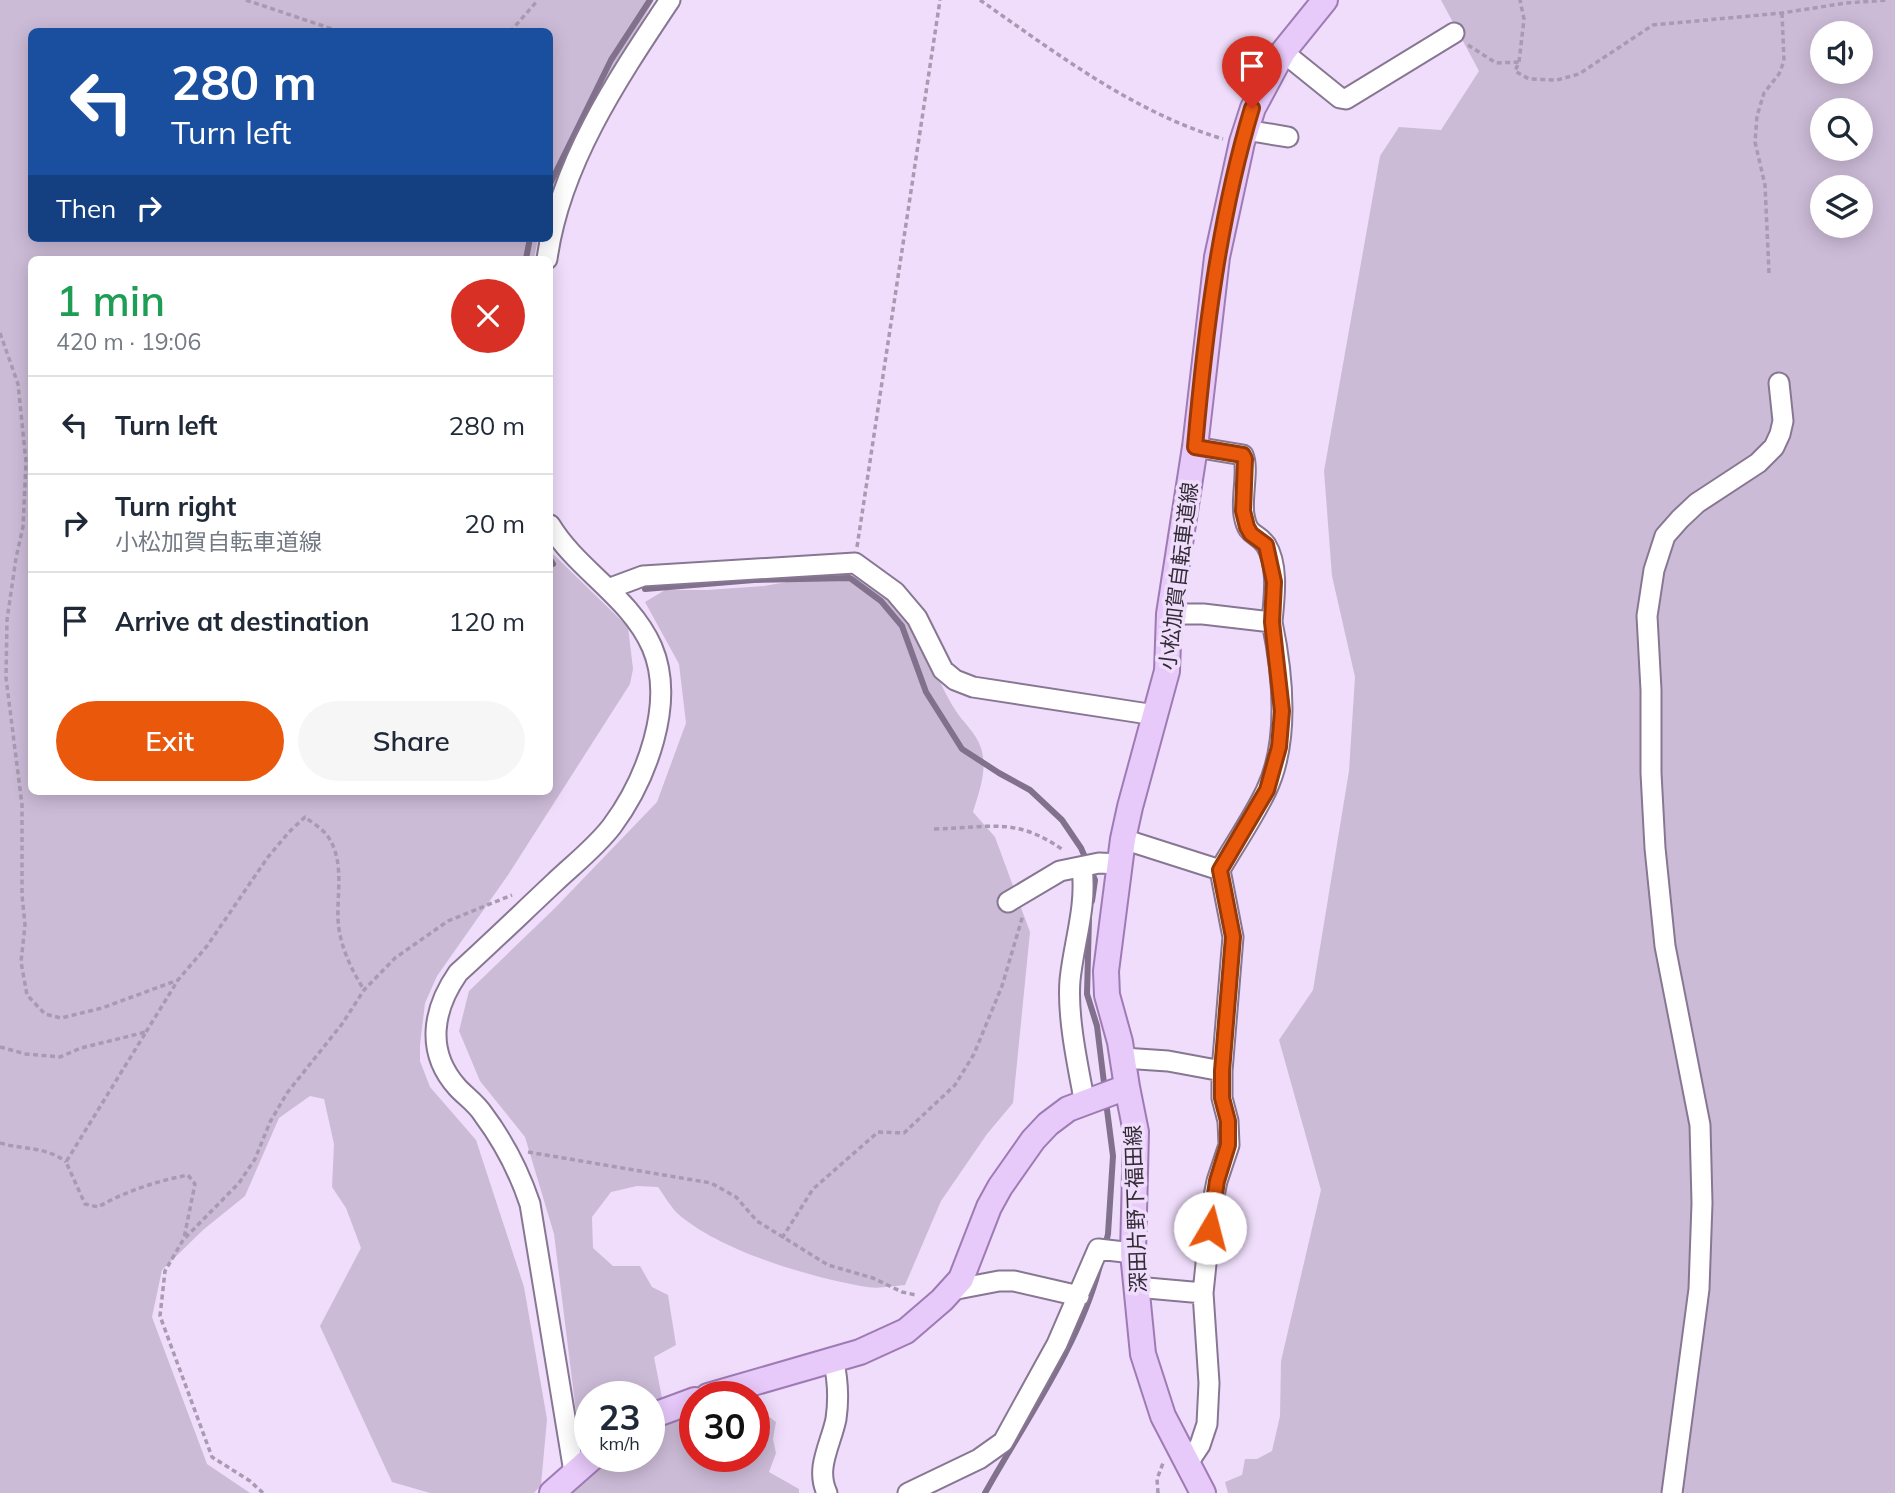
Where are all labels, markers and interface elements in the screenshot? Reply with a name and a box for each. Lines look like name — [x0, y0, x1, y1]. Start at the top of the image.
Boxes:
map controls — [1810, 21, 1873, 238]
button: sound — [1810, 21, 1873, 84]
pin — [1222, 36, 1282, 108]
icon: arrive — [1233, 47, 1271, 85]
text: 280 m — [171, 51, 317, 112]
icon: left — [56, 56, 147, 147]
button: search — [1810, 98, 1873, 161]
text: Turn left — [171, 112, 291, 152]
button: layers — [1810, 175, 1873, 238]
icon: right — [130, 189, 168, 227]
text: Then — [56, 192, 116, 225]
text: 1 min — [56, 274, 165, 327]
button: close — [451, 279, 525, 353]
text: 420 m · 19:06 — [56, 327, 201, 356]
icon: left — [56, 406, 94, 444]
text: Turn left — [115, 409, 217, 442]
text: 280 m — [449, 409, 525, 442]
street label: 小松加賀自転車道線 — [1154, 481, 1202, 671]
text: Turn right — [115, 490, 236, 523]
icon: right — [56, 504, 94, 542]
text: 20 m — [464, 507, 525, 540]
text: 小松加賀自転車道線 — [115, 527, 322, 556]
icon: arrive — [56, 602, 94, 640]
text: Arrive at destination — [115, 605, 370, 638]
text: 120 m — [449, 605, 525, 638]
button: Exit — [56, 701, 284, 781]
button: Share — [298, 701, 525, 781]
street label: 深田片野下福田線 — [1119, 1125, 1151, 1293]
position arrow — [1173, 1191, 1247, 1265]
speed limit sign: 30 — [679, 1381, 770, 1472]
text: 23 — [598, 1395, 641, 1439]
text: km/h — [599, 1432, 640, 1455]

